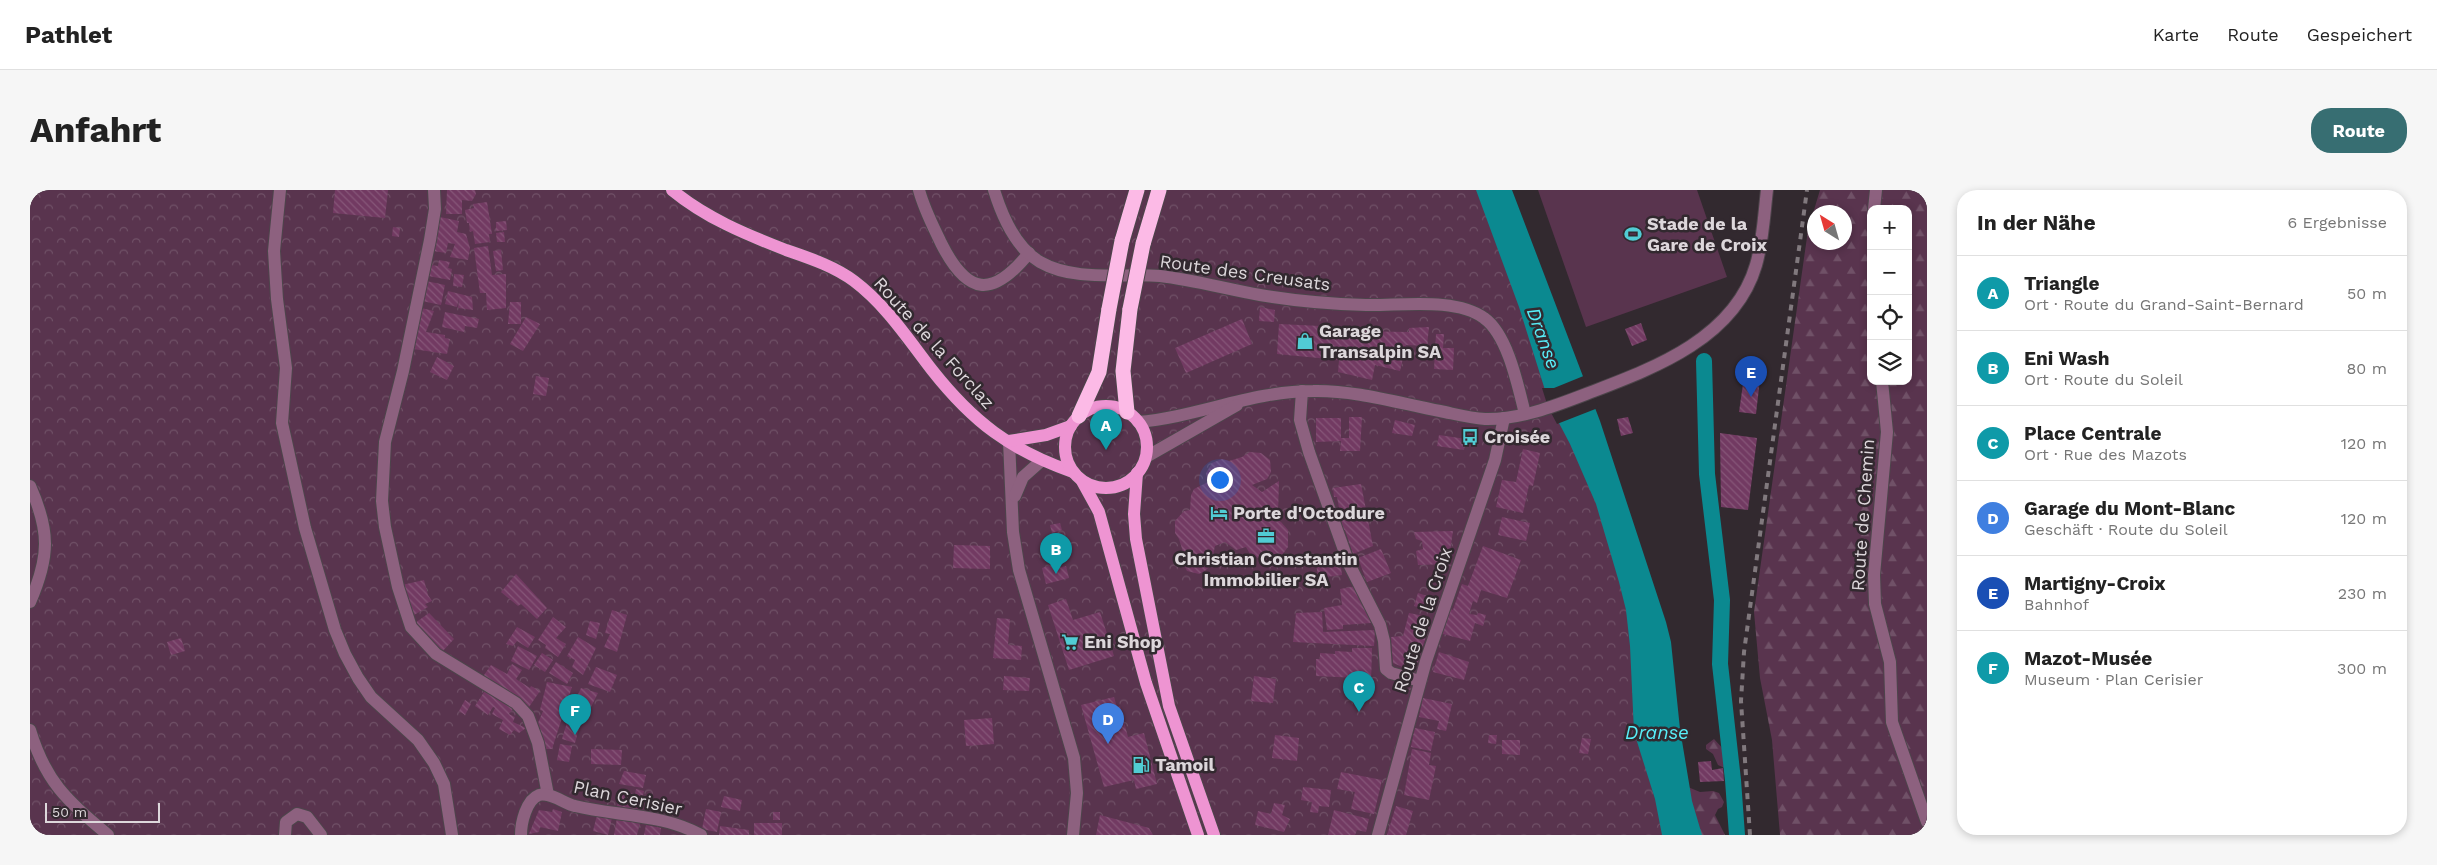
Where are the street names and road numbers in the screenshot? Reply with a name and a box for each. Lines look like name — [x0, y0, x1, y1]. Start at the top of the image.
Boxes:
street label: Route des Creusats — [1158, 250, 1332, 295]
street label: Route de la Forclaz — [870, 272, 999, 413]
street label: Route de Chemin — [1847, 438, 1878, 592]
street label: Route de la Croix — [1389, 545, 1456, 695]
street label: Plan Cerisier — [572, 776, 684, 819]

